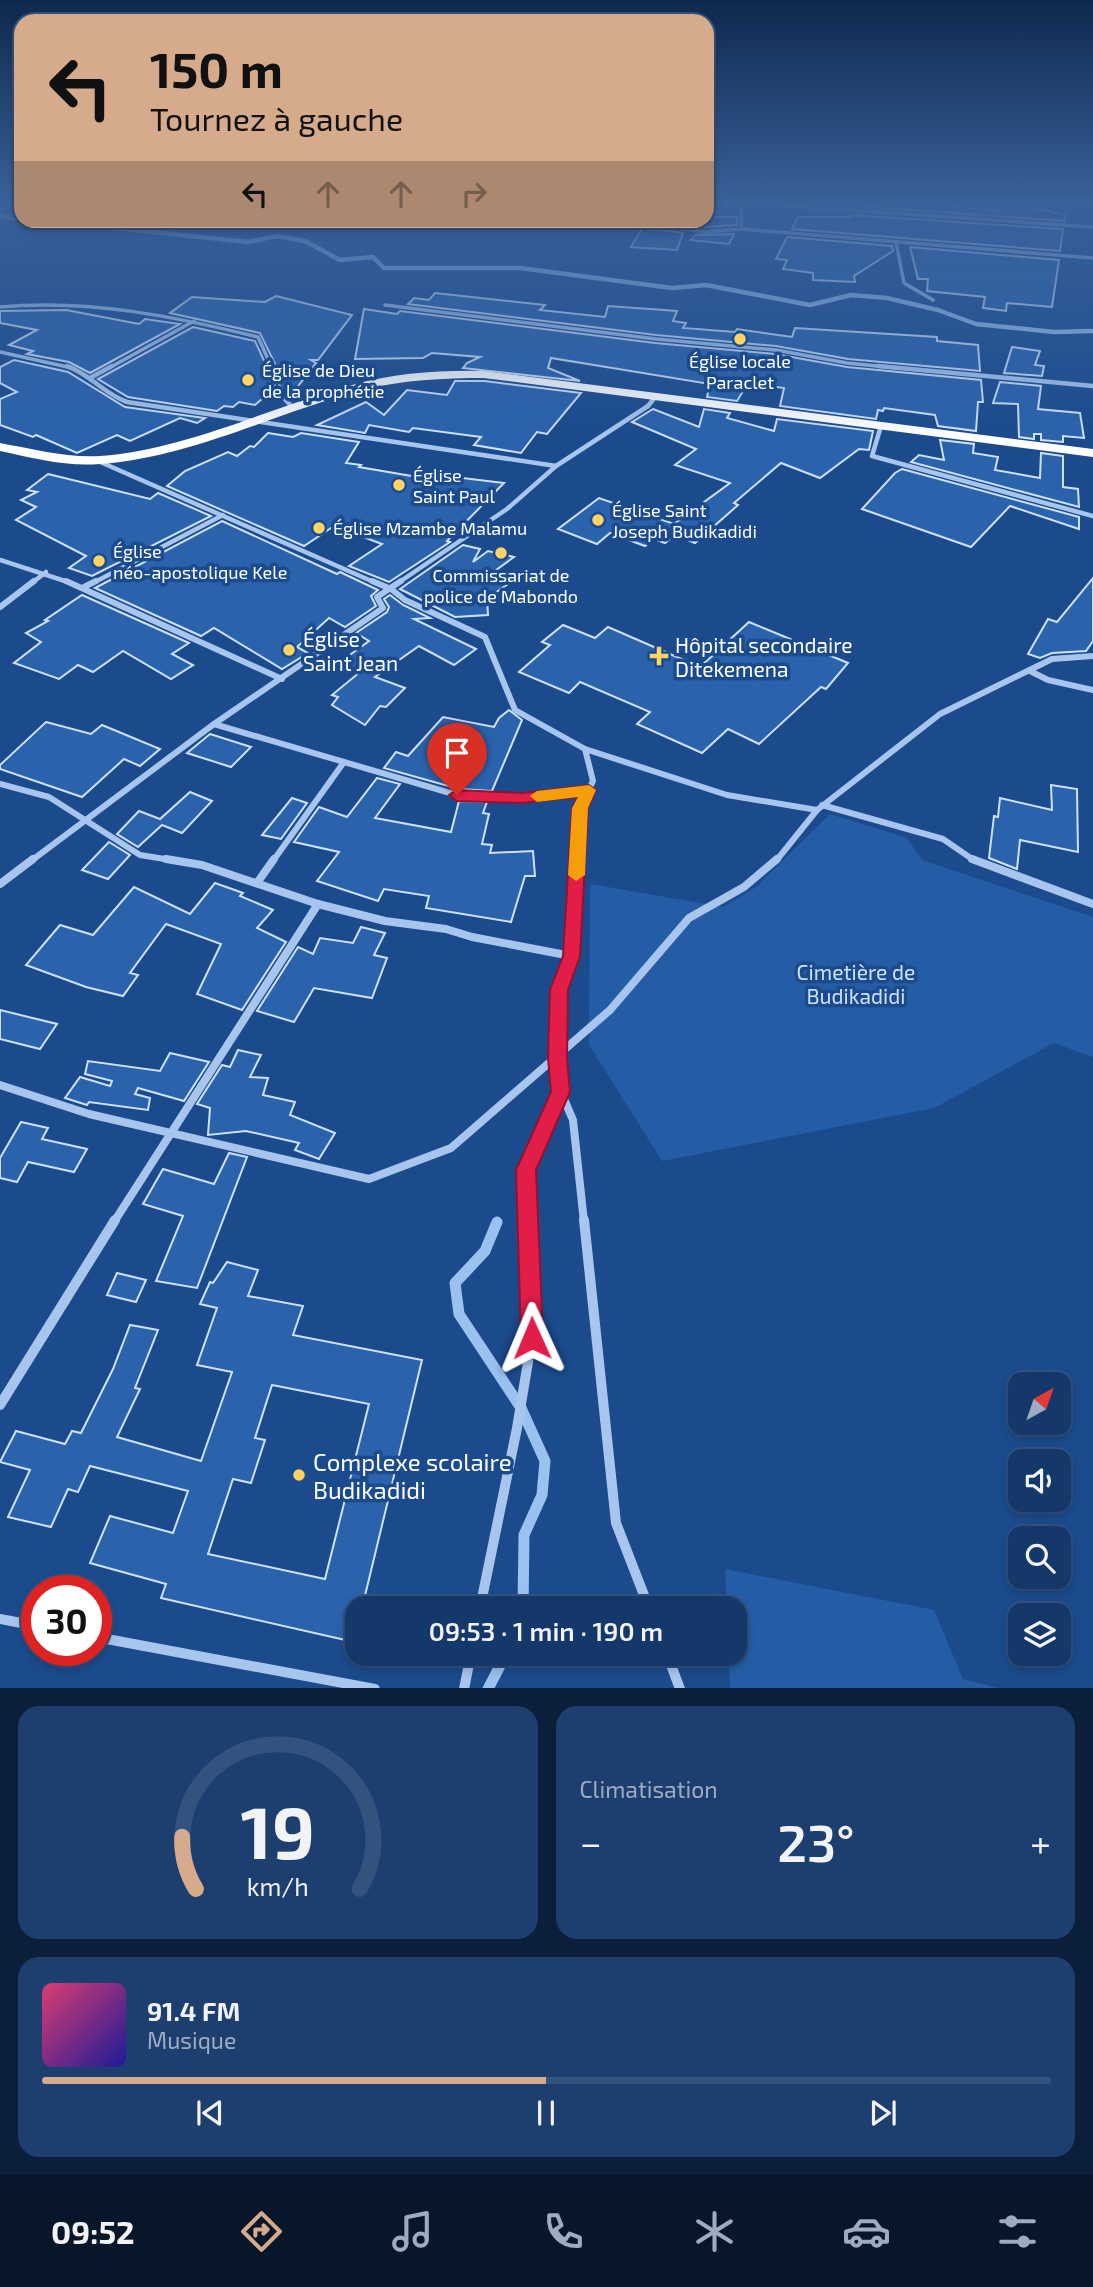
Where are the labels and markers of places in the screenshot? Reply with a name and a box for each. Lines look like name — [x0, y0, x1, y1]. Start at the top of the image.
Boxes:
marker: Église locale Paraclet — [732, 331, 748, 347]
place label: Église locale Paraclet — [689, 350, 791, 393]
place label: Église de Dieu de la prophétie — [262, 359, 384, 402]
marker: Église de Dieu de la prophétie — [240, 372, 256, 388]
place label: Église Saint Paul — [413, 464, 495, 507]
marker: Église Saint Paul — [391, 477, 407, 493]
place label: Église Saint Joseph Budikadidi — [612, 499, 757, 542]
marker: Église Saint Joseph Budikadidi — [590, 512, 606, 528]
place label: Église Mzambe Malamu — [333, 517, 527, 539]
marker: Église Mzambe Malamu — [311, 520, 327, 536]
place label: Église néo-apostolique Kele — [113, 540, 287, 583]
marker: Commissariat de police de Mabondo — [493, 545, 509, 561]
marker: Église néo-apostolique Kele — [91, 553, 107, 569]
place label: Commissariat de police de Mabondo — [424, 564, 578, 607]
place label: Église Saint Jean — [303, 626, 398, 675]
place label: Hôpital secondaire Ditekemena — [675, 632, 853, 681]
marker: Église Saint Jean — [281, 642, 297, 658]
marker: Hôpital secondaire Ditekemena — [649, 646, 669, 666]
pin — [427, 723, 487, 795]
place label: Complexe scolaire Budikadidi — [313, 1447, 512, 1504]
marker: Complexe scolaire Budikadidi — [291, 1467, 307, 1483]

